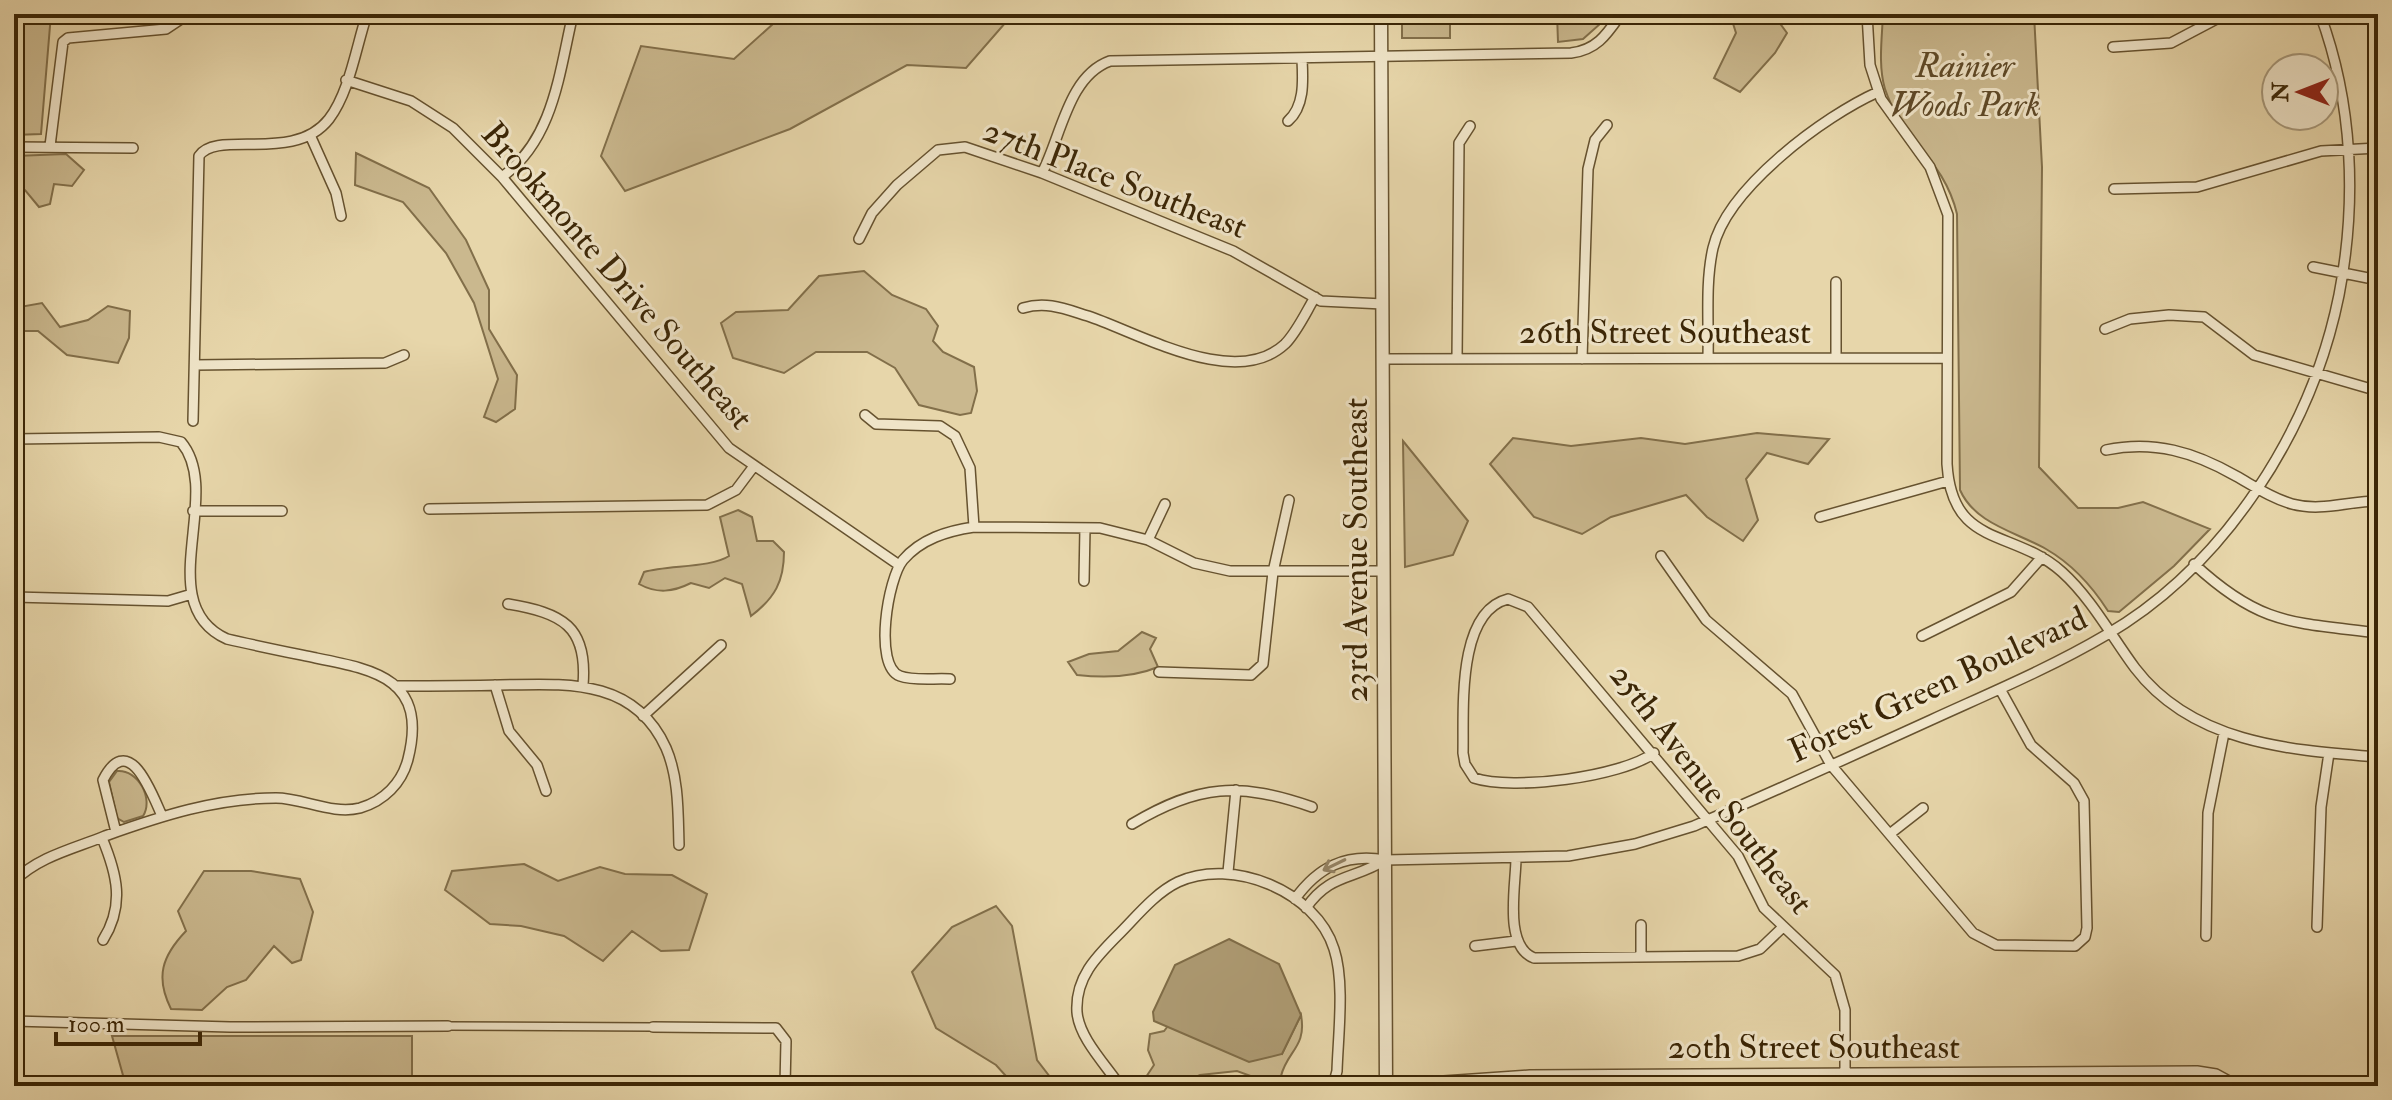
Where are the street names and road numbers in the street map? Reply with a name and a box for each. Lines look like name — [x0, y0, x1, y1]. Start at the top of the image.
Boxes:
street label: 27th Place Southeast — [977, 109, 1253, 249]
street label: Brookmonte Drive Southeast — [472, 113, 762, 439]
street label: 26th Street Southeast — [1519, 311, 1811, 354]
street label: 23rd Avenue Southeast — [1335, 398, 1378, 702]
street label: Forest Green Boulevard — [1782, 597, 2094, 773]
street label: 25th Avenue Southeast — [1600, 655, 1822, 923]
street label: 20th Street Southeast — [1668, 1026, 1960, 1069]

